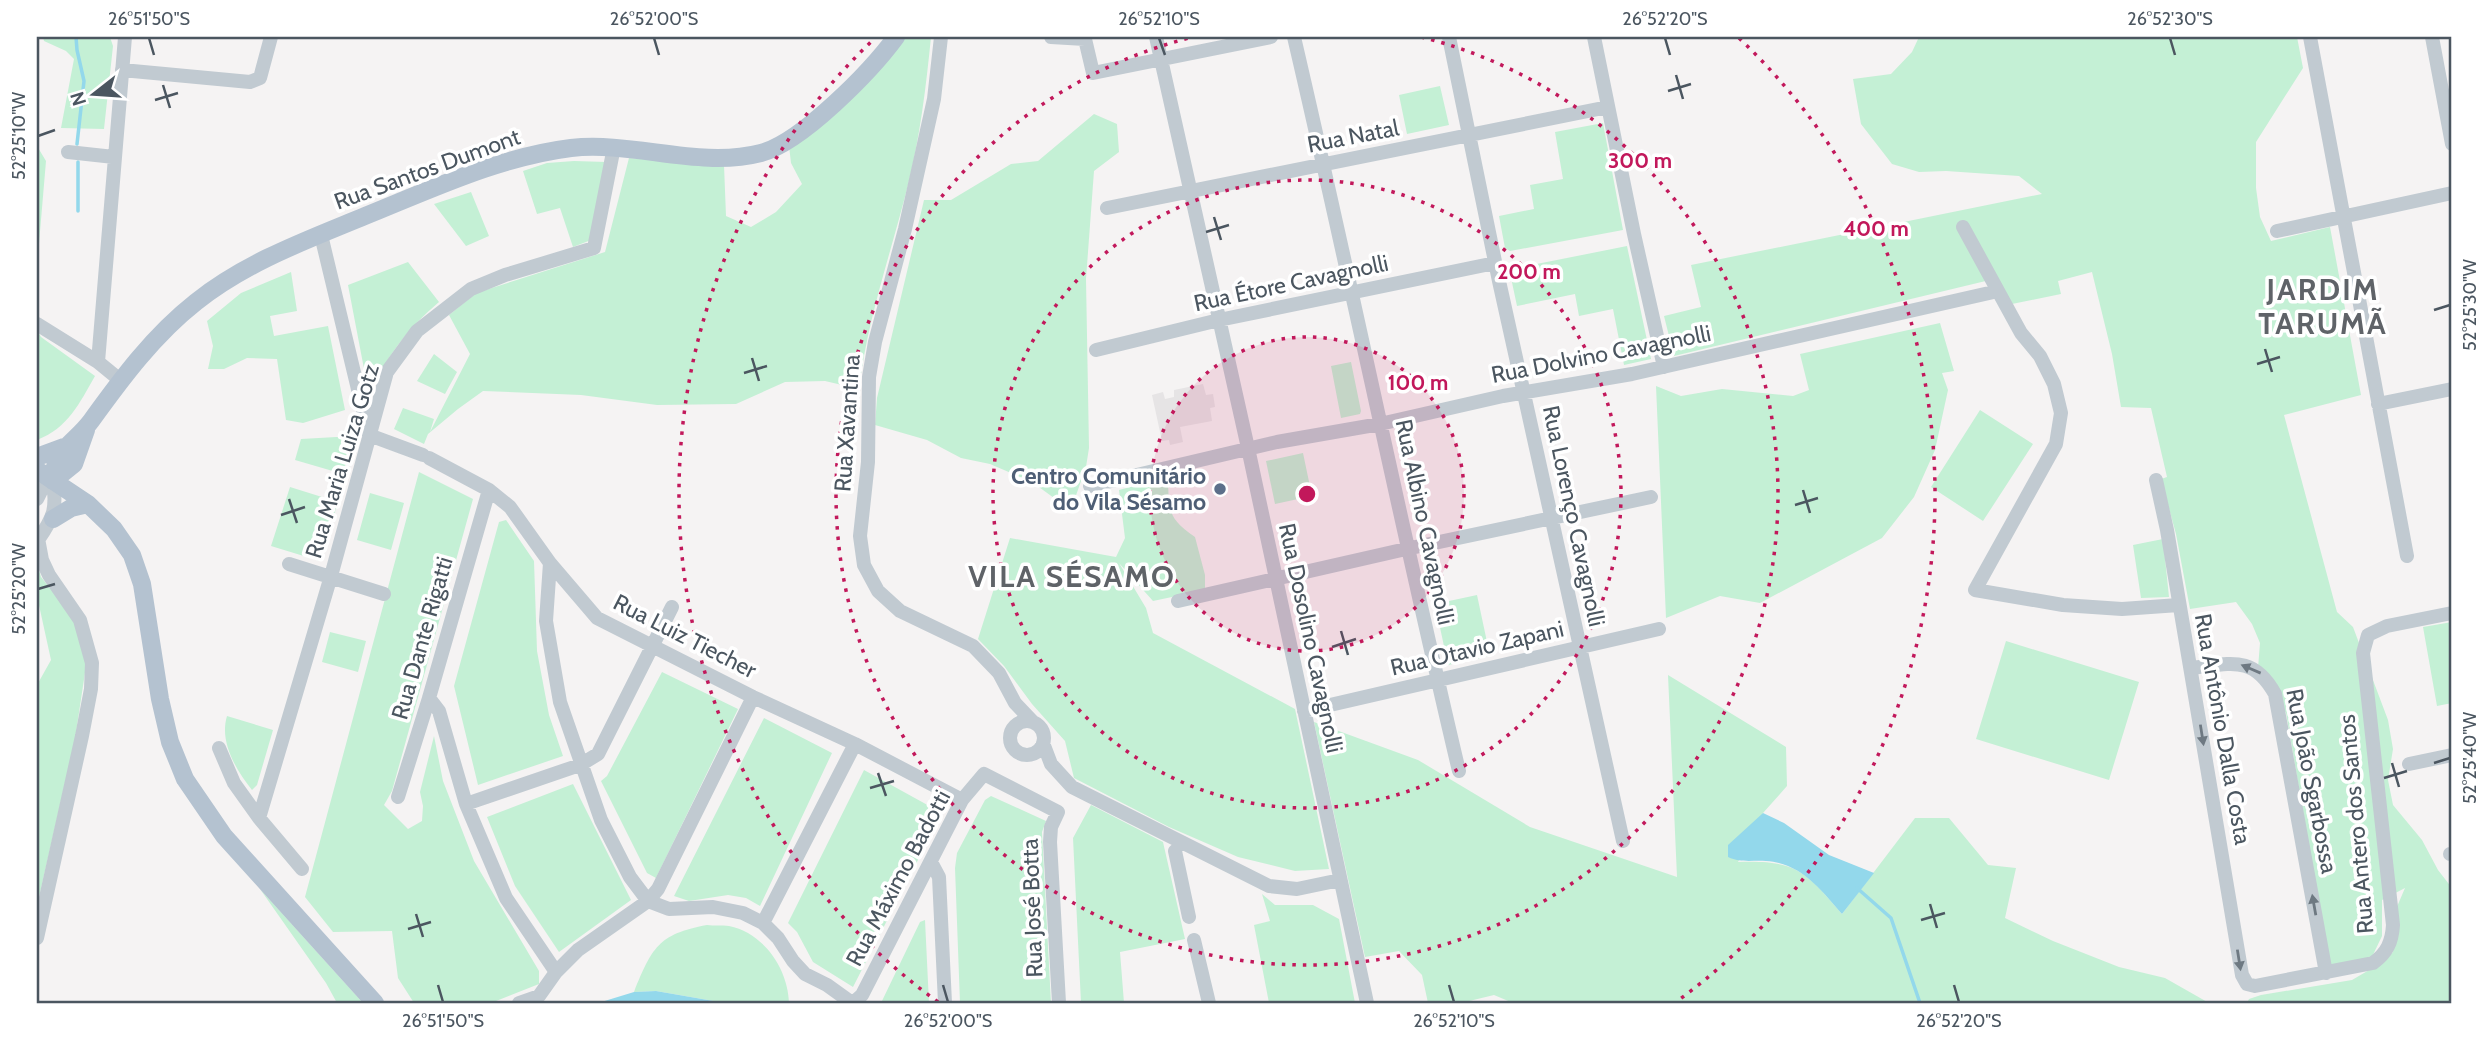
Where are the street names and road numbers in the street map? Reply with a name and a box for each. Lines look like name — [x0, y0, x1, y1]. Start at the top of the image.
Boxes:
street label: Rua Natal — [1305, 113, 1402, 159]
street label: Rua Santos Dumont — [330, 122, 524, 216]
street label: Rua Étore Cavagnolli — [1191, 248, 1391, 317]
street label: Rua Dolvino Cavagnolli — [1489, 319, 1713, 389]
street label: Rua Xavantina — [828, 353, 866, 493]
street label: Rua Maria Luiza Gotz — [299, 360, 385, 561]
street label: Rua Lorenço Cavagnolli — [1537, 403, 1611, 629]
street label: Rua Albino Cavagnolli — [1390, 417, 1460, 627]
street label: Rua Dosolino Cavagnolli — [1273, 521, 1349, 755]
street label: Rua Dante Rigatti — [385, 553, 459, 723]
street label: Rua Luiz Tiecher — [609, 588, 762, 684]
street label: Rua Antônio Dalla Costa — [2189, 611, 2257, 847]
street label: Rua Otavio Zapani — [1388, 614, 1566, 682]
street label: Rua João Sgarbossa — [2280, 686, 2344, 876]
street label: Rua Antero dos Santos — [2332, 713, 2380, 935]
street label: Rua Máximo Badotti — [840, 785, 956, 971]
street label: Rua José Botta — [1016, 838, 1048, 978]

